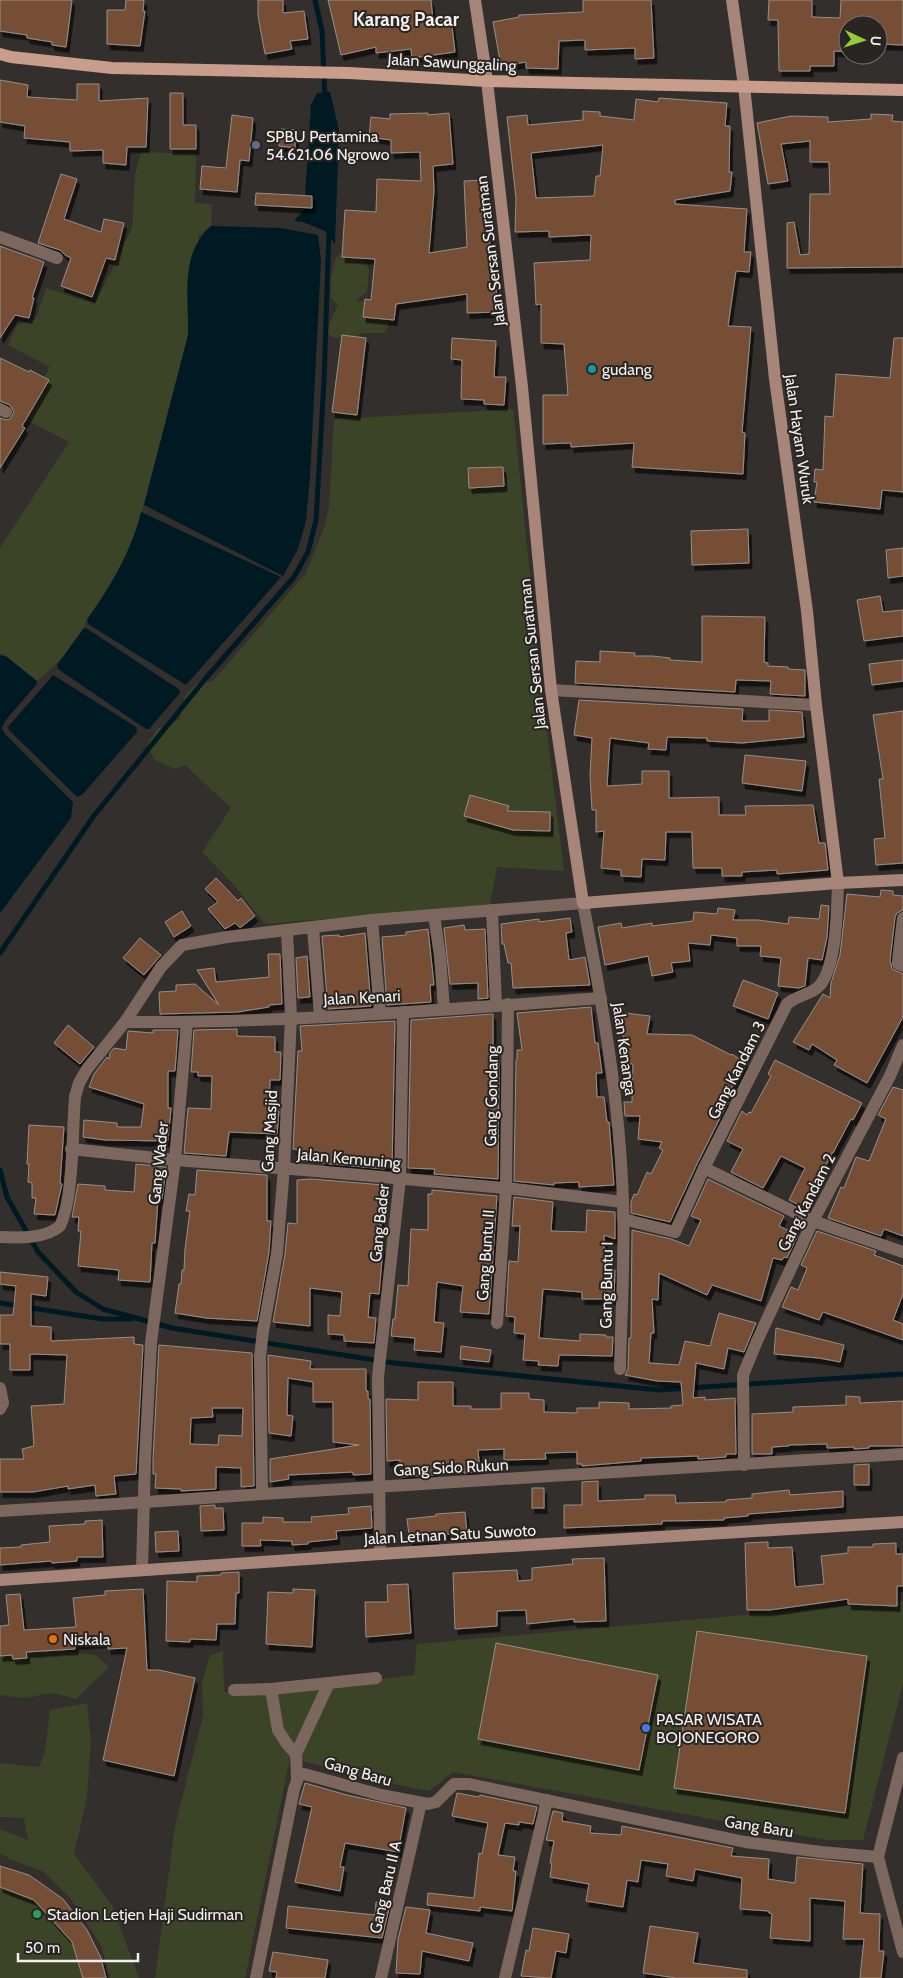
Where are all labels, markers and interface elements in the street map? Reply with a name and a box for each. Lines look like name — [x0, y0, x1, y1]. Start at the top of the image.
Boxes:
district label: Karang Pacar — [353, 8, 460, 31]
north arrow — [838, 15, 888, 65]
text: U — [867, 35, 885, 47]
street label: Jalan Sawunggaling — [386, 50, 518, 75]
place label: SPBU Pertamina 54.621.06 Ngrowo — [266, 127, 390, 164]
marker: SPBU Pertamina 54.621.06 Ngrowo — [250, 139, 262, 151]
street label: Jalan Sersan Suratman — [472, 175, 509, 328]
place label: gudang — [602, 360, 653, 379]
marker: gudang — [586, 363, 598, 375]
street label: Jalan Hayam Wuruk — [781, 372, 818, 506]
street label: Jalan Sersan Suratman — [515, 578, 550, 731]
street label: Jalan Kenari — [322, 986, 401, 1009]
street label: Jalan Kenanga — [608, 1000, 640, 1097]
street label: Gang Kandam 3 — [704, 1018, 769, 1122]
street label: Gang Gondang — [481, 1044, 502, 1147]
street label: Gang Masjid — [258, 1090, 281, 1172]
street label: Gang Wader — [145, 1120, 172, 1205]
street label: Jalan Kemuning — [295, 1144, 403, 1173]
street label: Gang Kandam 2 — [774, 1150, 839, 1254]
street label: Gang Bader — [366, 1182, 393, 1263]
street label: Gang Buntu II — [473, 1209, 498, 1301]
street label: Gang Buntu I — [596, 1241, 617, 1329]
street label: Gang Sido Rukun — [393, 1455, 509, 1480]
street label: Jalan Letnan Satu Suwoto — [362, 1520, 537, 1549]
place label: Niskala — [63, 1630, 111, 1649]
marker: Niskala — [47, 1633, 59, 1645]
place label: PASAR WISATA BOJONEGORO — [656, 1710, 762, 1747]
marker: PASAR WISATA BOJONEGORO — [640, 1722, 652, 1734]
street label: Gang Baru — [322, 1753, 394, 1790]
street label: Gang Baru — [723, 1812, 795, 1841]
street label: Gang Baru II A — [366, 1839, 405, 1935]
place label: Stadion Letjen Haji Sudirman — [47, 1905, 243, 1924]
marker: Stadion Letjen Haji Sudirman — [31, 1908, 43, 1920]
scale bar — [18, 1930, 138, 1962]
text: 50 m — [25, 1939, 60, 1957]

